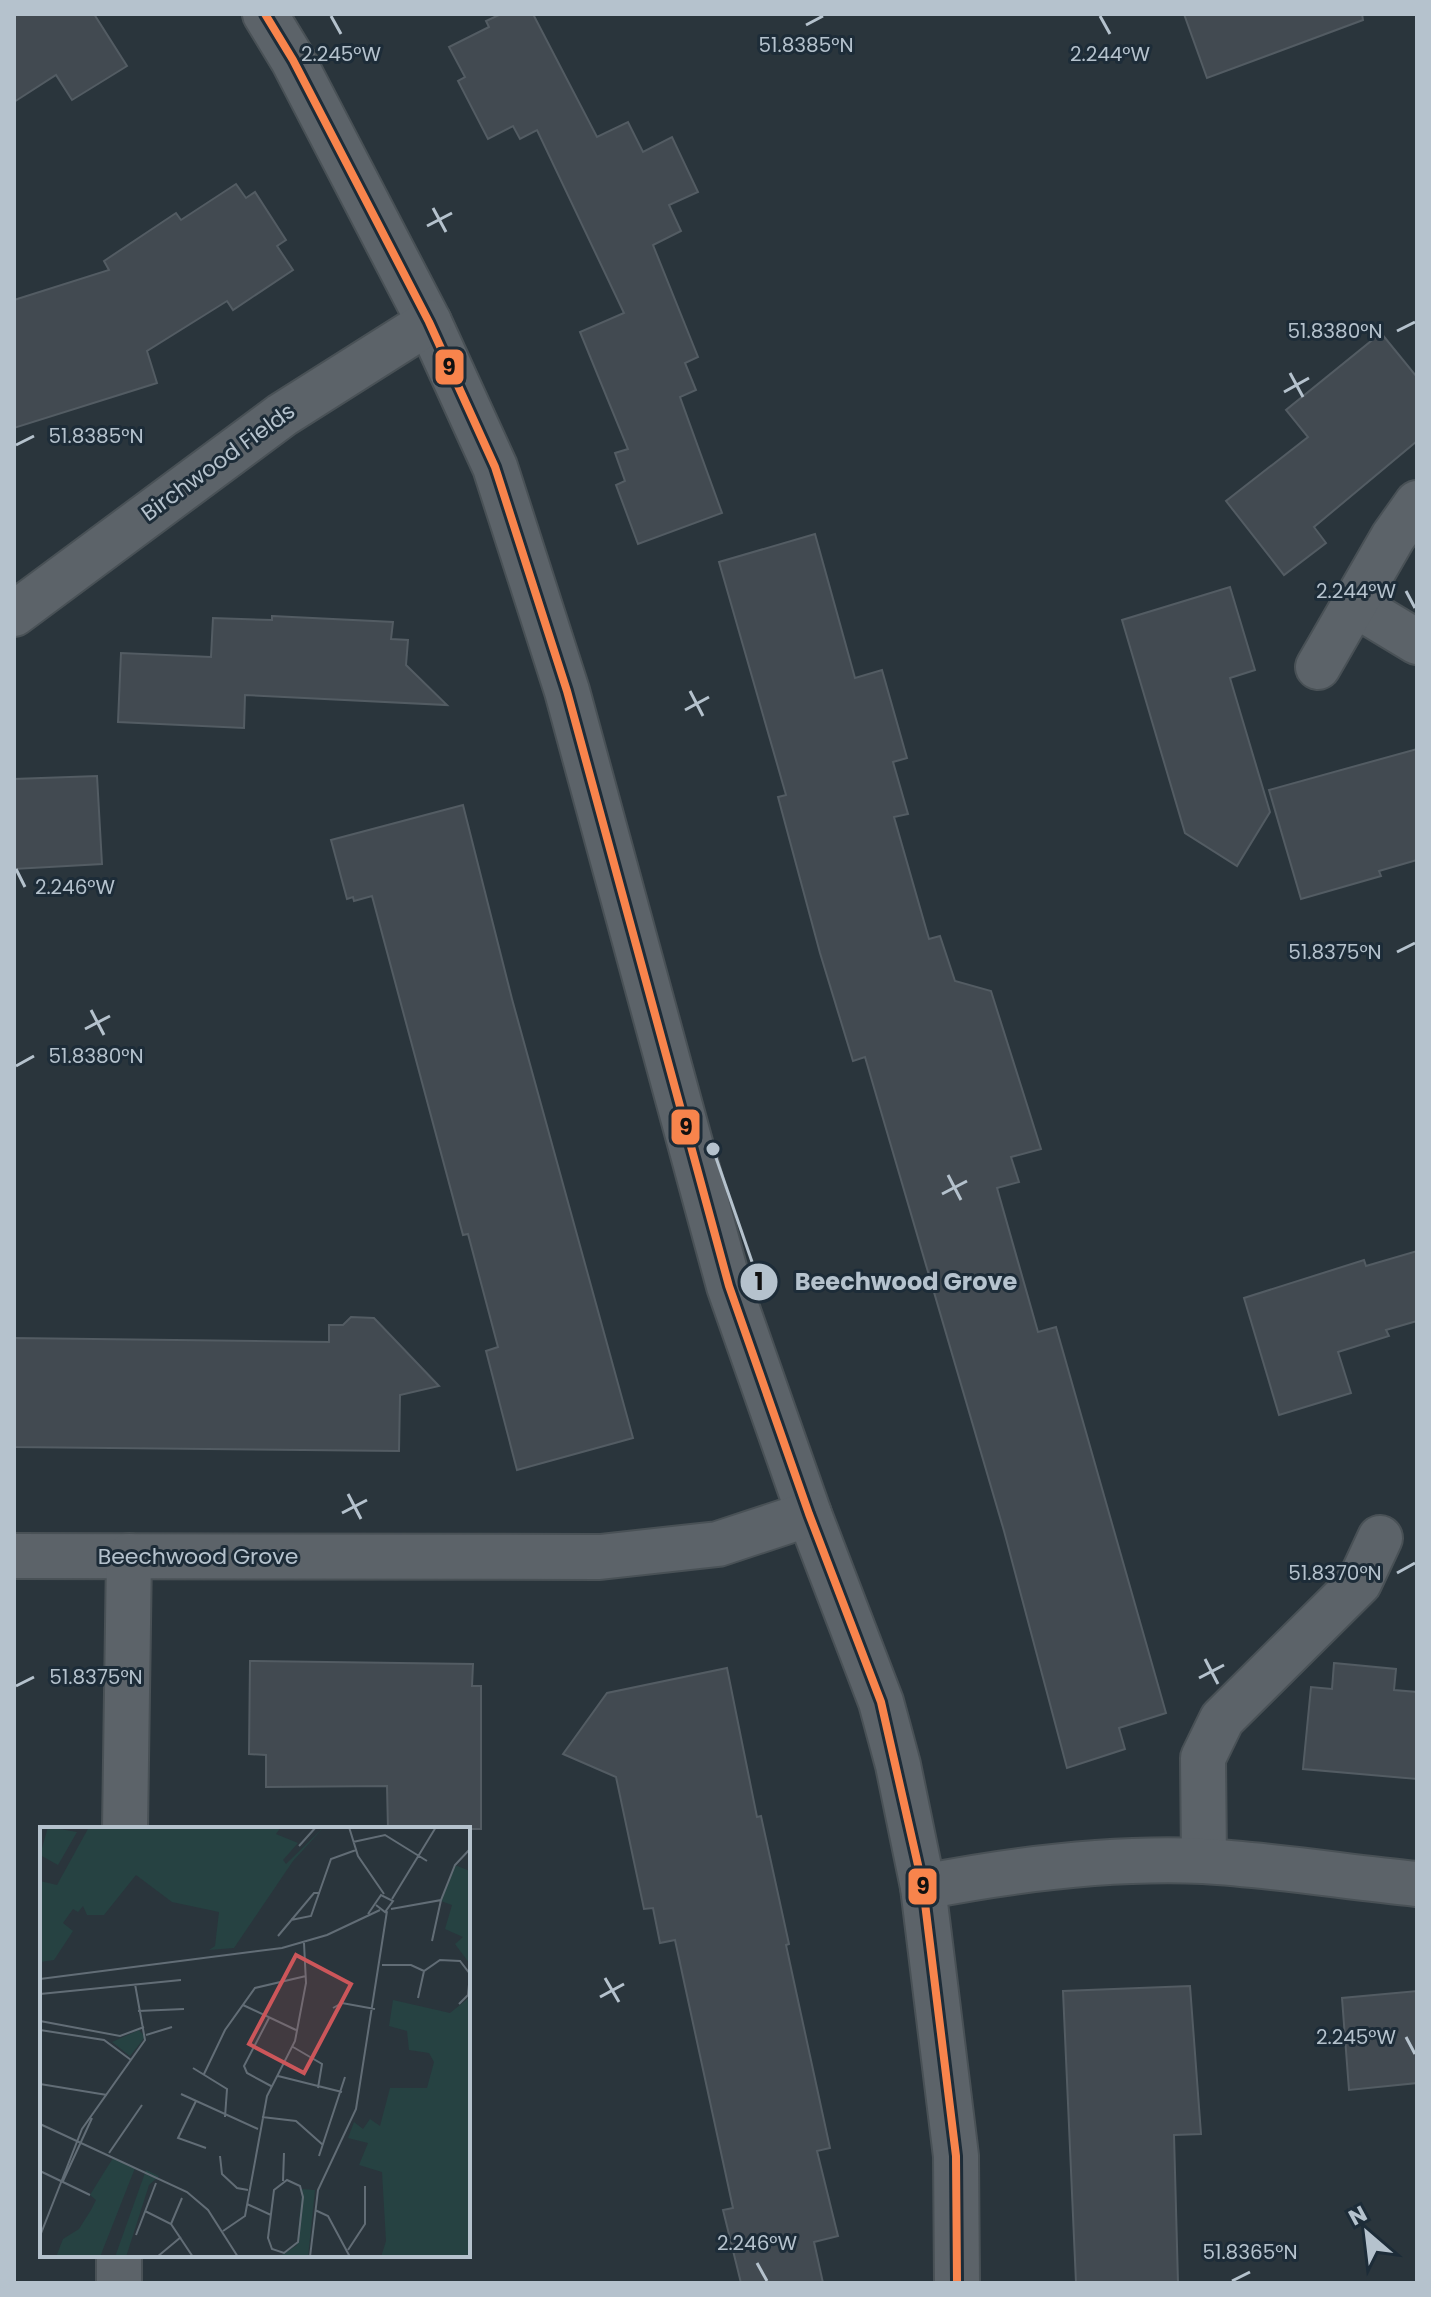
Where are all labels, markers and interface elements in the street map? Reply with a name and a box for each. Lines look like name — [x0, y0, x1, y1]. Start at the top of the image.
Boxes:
text: 51.8385°N — [759, 31, 854, 59]
text: 2.245°W — [301, 40, 382, 68]
text: 2.244°W — [1070, 40, 1151, 68]
text: 51.8380°N — [1288, 317, 1383, 345]
line badge: 9 — [434, 348, 465, 386]
text: 9 — [442, 352, 456, 383]
street label: Birchwood Fields — [135, 396, 301, 528]
text: 51.8385°N — [49, 422, 144, 450]
text: 2.244°W — [1316, 577, 1397, 605]
text: 2.246°W — [35, 873, 116, 901]
text: 51.8375°N — [1288, 938, 1382, 966]
text: 51.8380°N — [49, 1042, 144, 1070]
line badge: 9 — [670, 1108, 701, 1146]
text: 9 — [679, 1112, 693, 1143]
callout: Beechwood Grove — [739, 1258, 1033, 1306]
text: 1 — [754, 1265, 764, 1298]
text: Beechwood Grove — [795, 1265, 1017, 1298]
street label: Beechwood Grove — [98, 1541, 298, 1572]
text: 51.8370°N — [1288, 1559, 1382, 1587]
text: 51.8375°N — [49, 1663, 143, 1691]
inset map — [40, 1827, 470, 2257]
line badge: 9 — [907, 1867, 938, 1906]
text: 9 — [916, 1871, 930, 1902]
text: 2.245°W — [1316, 2023, 1397, 2051]
north arrow — [1327, 2193, 1407, 2273]
text: N — [1343, 2198, 1372, 2233]
text: 2.246°W — [717, 2229, 798, 2257]
text: 51.8365°N — [1202, 2238, 1298, 2266]

